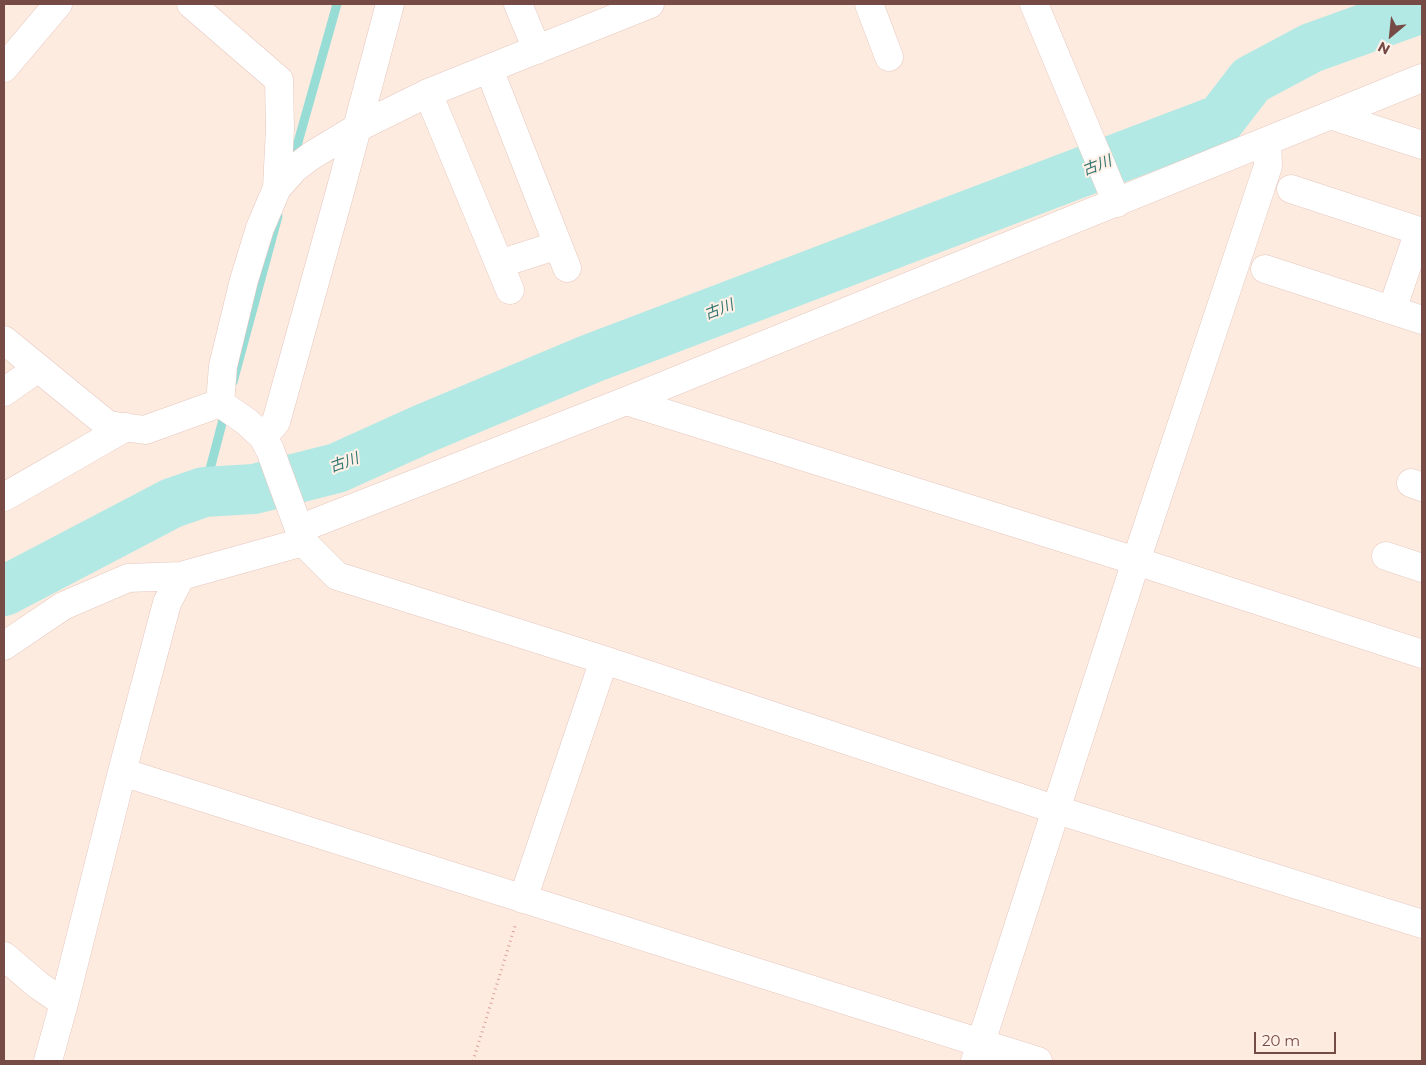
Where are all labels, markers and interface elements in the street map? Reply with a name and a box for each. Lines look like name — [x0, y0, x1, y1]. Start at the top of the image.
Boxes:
north arrow — [1366, 10, 1416, 60]
text: N — [1375, 38, 1393, 59]
water label: 古川 — [1080, 152, 1114, 180]
water label: 古川 — [702, 296, 736, 324]
water label: 古川 — [327, 449, 361, 477]
scale bar — [1256, 1022, 1338, 1054]
text: 20 m — [1262, 1031, 1300, 1050]

